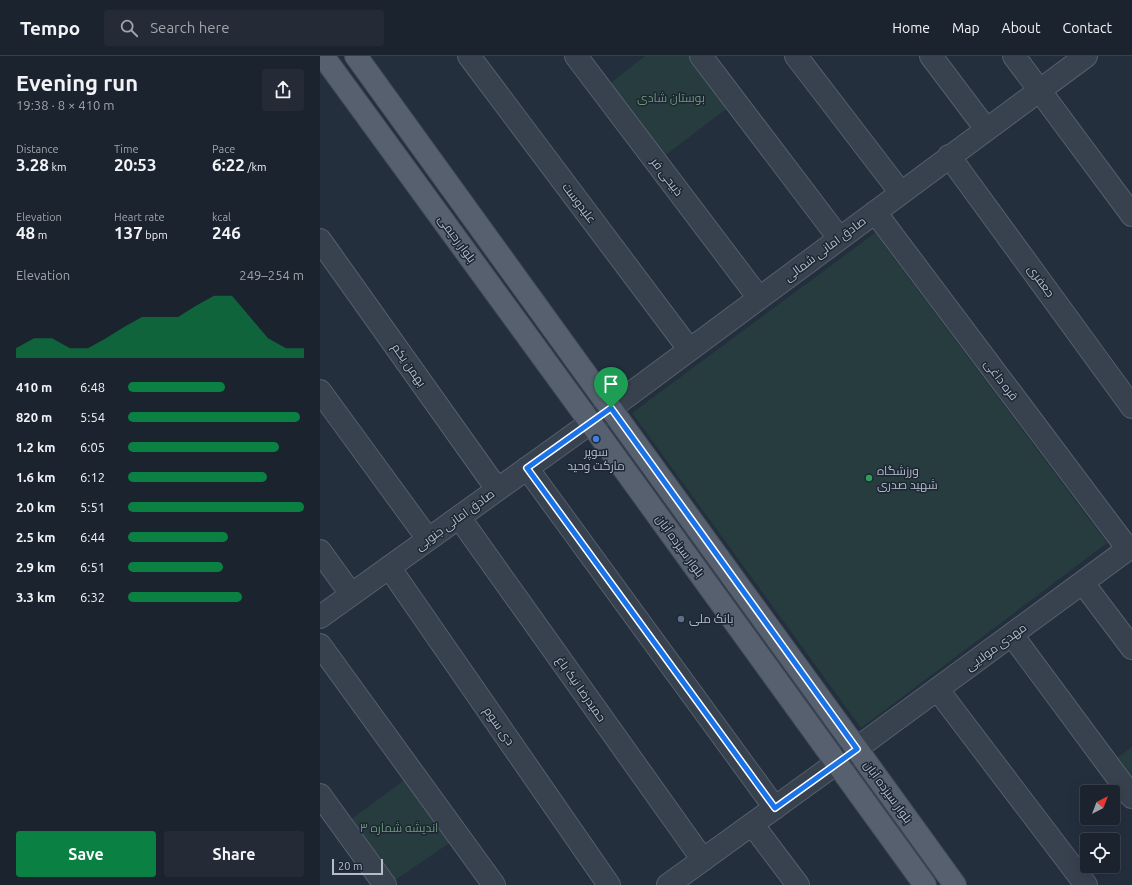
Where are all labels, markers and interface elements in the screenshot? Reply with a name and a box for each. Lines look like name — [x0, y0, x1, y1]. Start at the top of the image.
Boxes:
search box — [104, 10, 384, 46]
text: Tempo — [20, 17, 80, 39]
icon: search — [118, 17, 140, 39]
text: Search here — [150, 19, 230, 36]
text: Home — [892, 20, 930, 36]
text: Map — [952, 20, 980, 36]
text: About — [1002, 20, 1041, 36]
text: Contact — [1063, 20, 1112, 36]
button: share — [262, 69, 304, 111]
text: Evening run — [16, 70, 138, 95]
park label: بوستان شادی — [637, 91, 705, 105]
text: 19:38 · 8 × 410 m — [16, 98, 115, 112]
text: Distance — [16, 143, 59, 155]
text: Time — [114, 143, 139, 155]
text: Pace — [212, 143, 235, 155]
street label: ذبیحی فر — [648, 154, 686, 199]
text: 3.28 — [16, 155, 49, 174]
text: 20:53 — [114, 155, 157, 174]
text: 6:22 — [212, 155, 245, 174]
text: km — [49, 161, 67, 173]
text: /km — [245, 161, 267, 173]
street label: علیدوست — [559, 180, 599, 226]
text: Elevation — [16, 211, 62, 223]
text: Heart rate — [114, 211, 165, 223]
text: kcal — [212, 211, 231, 223]
street label: بلوار رحیمی — [435, 213, 479, 265]
street label: صادق امانی شمالی — [781, 214, 869, 284]
text: 48 — [16, 223, 35, 242]
text: 137 — [114, 223, 143, 242]
text: 246 — [212, 223, 241, 242]
text: m — [35, 229, 47, 241]
text: bpm — [143, 229, 168, 241]
street label: جعفری — [1025, 262, 1057, 300]
text: Elevation — [16, 268, 70, 282]
text: 249–254 m — [239, 268, 304, 282]
street label: بهمن یکم — [388, 341, 429, 390]
street label: قره داغی — [981, 357, 1021, 403]
pin — [594, 367, 628, 408]
icon: arrive — [600, 373, 622, 395]
text: 410 m — [16, 380, 52, 394]
text: 6:48 — [80, 380, 105, 394]
text: 820 m — [16, 410, 52, 424]
text: 5:54 — [80, 410, 105, 424]
marker: سوپر مارکت وحید — [591, 434, 601, 444]
text: 1.2 km — [16, 440, 55, 454]
text: 6:05 — [80, 440, 105, 454]
place label: سوپر مارکت وحید — [567, 445, 625, 473]
place label: ورزشگاه شهید صدری — [877, 464, 938, 492]
text: 1.6 km — [16, 470, 55, 484]
text: 6:12 — [80, 470, 105, 484]
marker: ورزشگاه شهید صدری — [864, 473, 874, 483]
street label: صادق امانی جنوبی — [413, 487, 497, 553]
text: 2.0 km — [16, 500, 55, 514]
text: 5:51 — [80, 500, 105, 514]
street label: بلوار سیزده آبان — [653, 512, 707, 580]
text: 2.5 km — [16, 530, 55, 544]
text: 6:44 — [80, 530, 105, 544]
text: 2.9 km — [16, 560, 55, 574]
text: 6:51 — [80, 560, 105, 574]
text: 3.3 km — [16, 590, 55, 604]
text: 6:32 — [80, 590, 105, 604]
place label: بانک ملی — [689, 612, 734, 626]
marker: بانک ملی — [676, 614, 686, 624]
street label: مهدی مولایی — [963, 620, 1029, 674]
street label: حمیدرضا نیک باغ — [552, 654, 609, 725]
street label: دی سوم — [480, 704, 517, 749]
street label: بلوار سیزده آبان — [861, 758, 915, 826]
north arrow — [1080, 785, 1120, 825]
map controls — [1080, 785, 1120, 873]
park label: اندیشه شماره ۳ — [360, 821, 438, 835]
button: Save — [16, 831, 156, 877]
button: Share — [164, 831, 304, 877]
button: locate — [1080, 833, 1120, 873]
scale bar — [332, 857, 383, 876]
text: 20 m — [338, 860, 362, 872]

